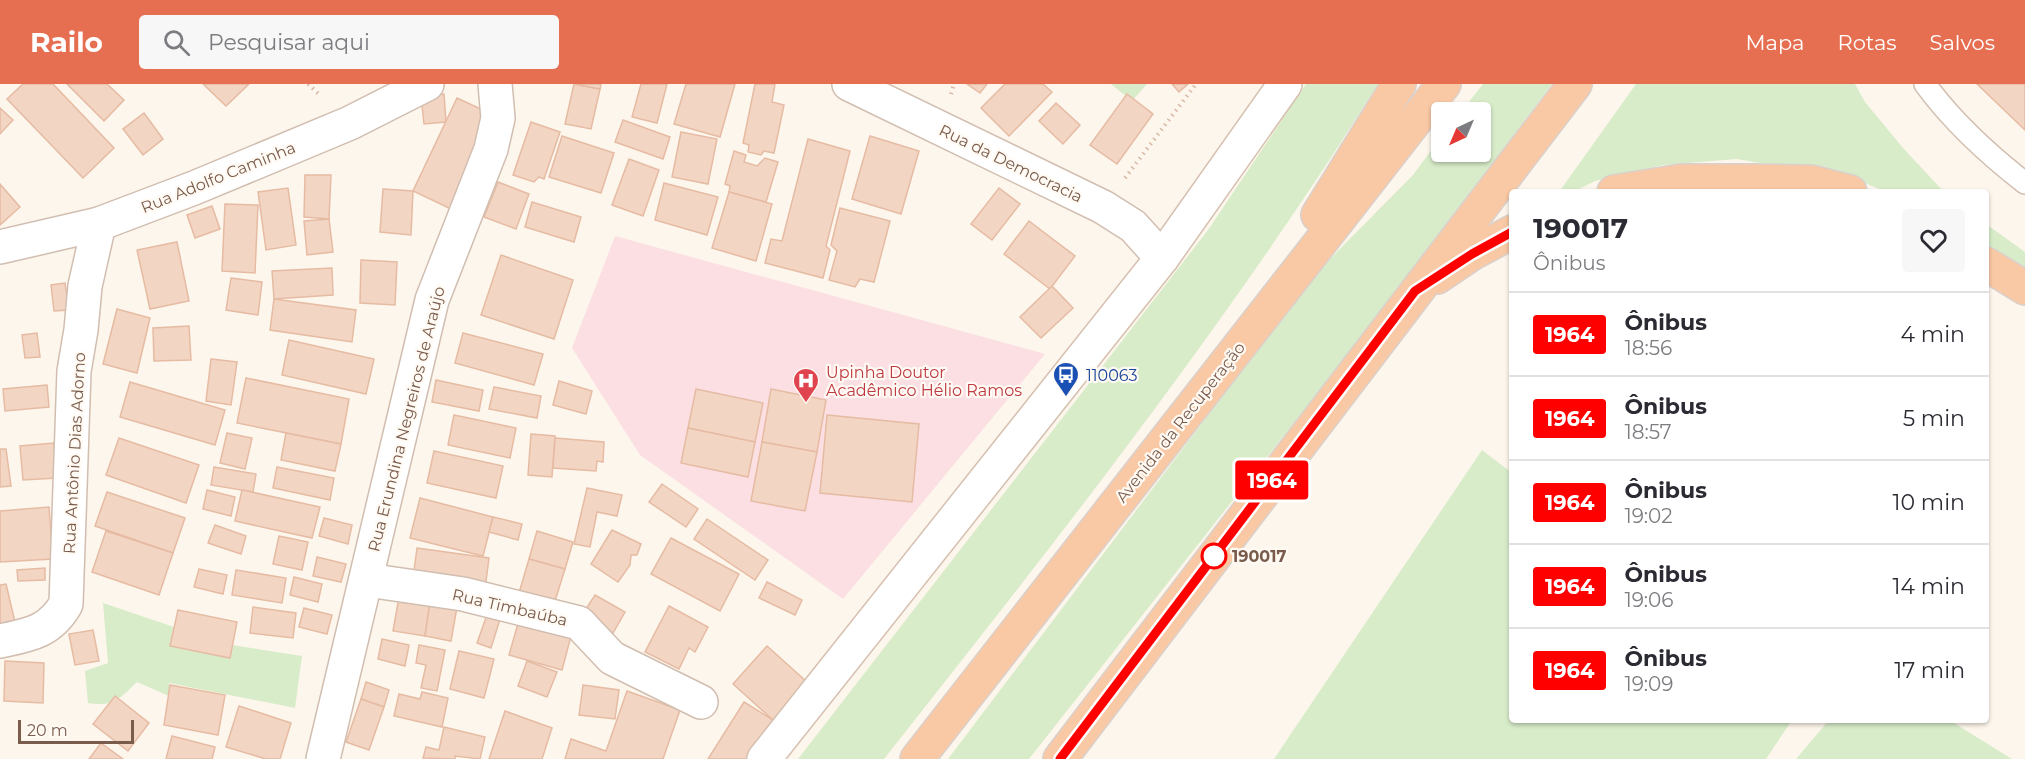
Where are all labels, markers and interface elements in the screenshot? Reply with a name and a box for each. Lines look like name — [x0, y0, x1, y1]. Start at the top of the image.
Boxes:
search box — [139, 15, 559, 69]
text: Railo — [30, 25, 103, 59]
icon: search — [160, 26, 193, 59]
text: Pesquisar aqui — [208, 29, 370, 56]
text: Mapa — [1745, 30, 1804, 55]
text: Rotas — [1837, 30, 1897, 55]
text: Salvos — [1930, 30, 1995, 55]
north arrow — [1431, 102, 1491, 162]
map controls — [1431, 102, 1491, 162]
street label: Rua da Democracia — [936, 120, 1086, 206]
street label: Rua Adolfo Caminha — [138, 138, 298, 217]
button: heart — [1902, 209, 1965, 272]
text: 190017 — [1533, 211, 1628, 245]
text: Ônibus — [1533, 251, 1605, 275]
street label: Rua Erundina Negreiros de Araújo — [364, 284, 449, 554]
text: Ônibus — [1624, 309, 1707, 336]
text: 4 min — [1901, 321, 1965, 348]
text: 1964 — [1545, 322, 1594, 347]
text: 18:56 — [1624, 336, 1672, 360]
street label: Avenida da Recuperação — [1112, 338, 1249, 506]
street label: Rua Antônio Dias Adorno — [60, 352, 89, 554]
bus stop icon: 110063 — [1051, 360, 1081, 398]
place label: Upinha Doutor Acadêmico Hélio Ramos — [826, 363, 1022, 400]
hospital icon: Upinha Doutor Acadêmico Hélio Ramos — [791, 366, 821, 404]
place label: 110063 — [1086, 366, 1138, 385]
text: Ônibus — [1624, 393, 1707, 420]
text: 5 min — [1903, 405, 1965, 432]
text: 1964 — [1545, 406, 1594, 431]
text: 18:57 — [1624, 420, 1672, 444]
line badge: 1964 — [1230, 460, 1314, 500]
text: 1964 — [1247, 468, 1297, 493]
text: Ônibus — [1624, 477, 1707, 504]
text: 10 min — [1893, 489, 1965, 516]
text: 1964 — [1545, 490, 1594, 515]
text: 19:02 — [1624, 504, 1673, 528]
marker: 190017 — [1201, 543, 1227, 569]
place label: 190017 — [1232, 547, 1286, 566]
text: Ônibus — [1624, 561, 1707, 588]
text: 14 min — [1893, 573, 1965, 600]
text: 1964 — [1545, 574, 1594, 599]
street label: Rua Timbaúba — [450, 585, 569, 630]
text: 19:06 — [1624, 588, 1674, 612]
text: Ônibus — [1624, 645, 1707, 672]
text: 17 min — [1894, 657, 1965, 684]
text: 1964 — [1545, 658, 1594, 683]
text: 19:09 — [1624, 672, 1674, 696]
scale bar — [18, 717, 134, 744]
text: 20 m — [27, 721, 68, 740]

